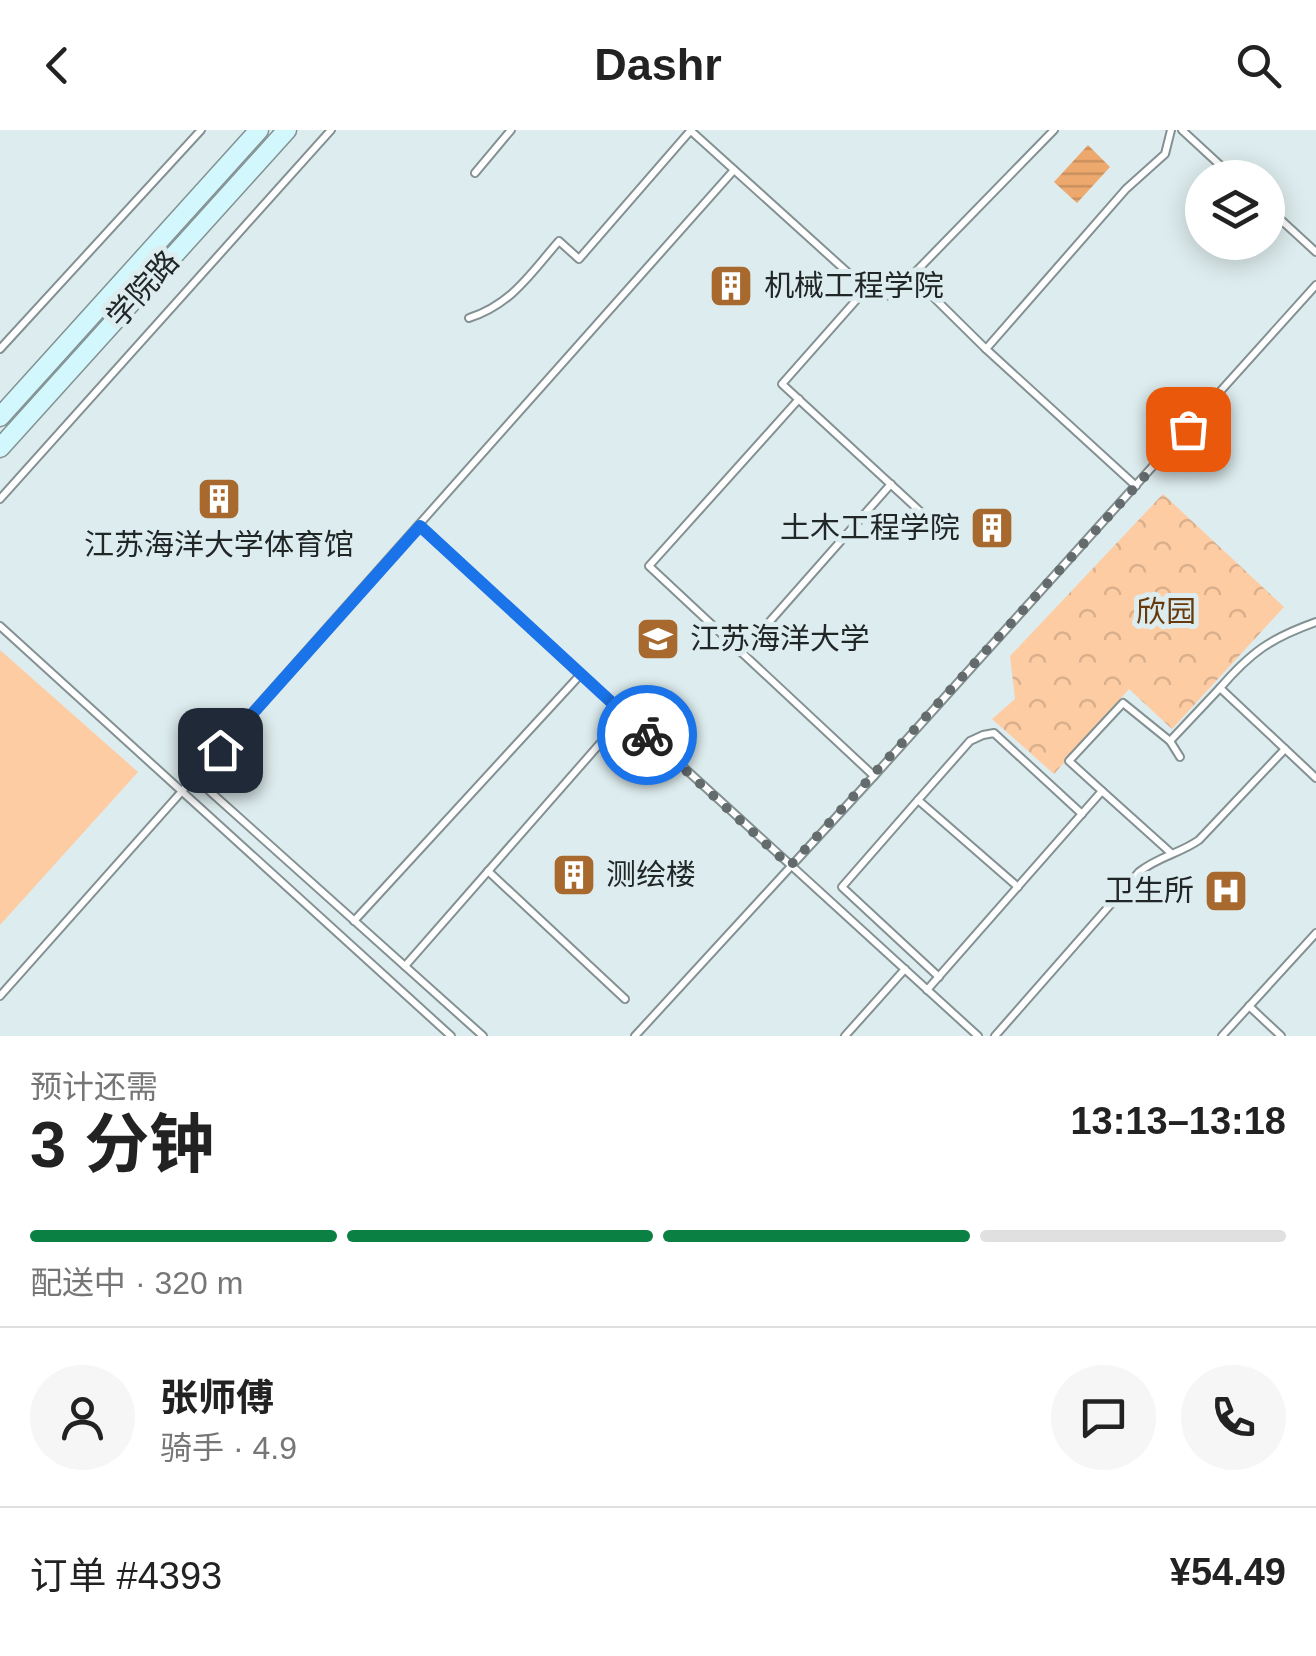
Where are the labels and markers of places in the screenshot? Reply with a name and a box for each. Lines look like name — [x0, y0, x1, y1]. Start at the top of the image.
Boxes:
building icon: 机械工程学院 — [708, 263, 754, 309]
place label: 机械工程学院 — [764, 269, 944, 302]
pin — [1146, 387, 1231, 472]
building icon: 江苏海洋大学体育馆 — [196, 476, 242, 522]
building icon: 土木工程学院 — [969, 505, 1015, 551]
place label: 土木工程学院 — [780, 511, 960, 544]
place label: 江苏海洋大学体育馆 — [84, 528, 354, 561]
school or university icon: 江苏海洋大学 — [635, 616, 681, 662]
place label: 江苏海洋大学 — [690, 622, 870, 655]
pin — [178, 708, 263, 793]
building icon: 测绘楼 — [551, 852, 597, 898]
place label: 测绘楼 — [606, 858, 696, 891]
hospital icon: 卫生所 — [1203, 868, 1249, 914]
place label: 卫生所 — [1104, 874, 1194, 907]

